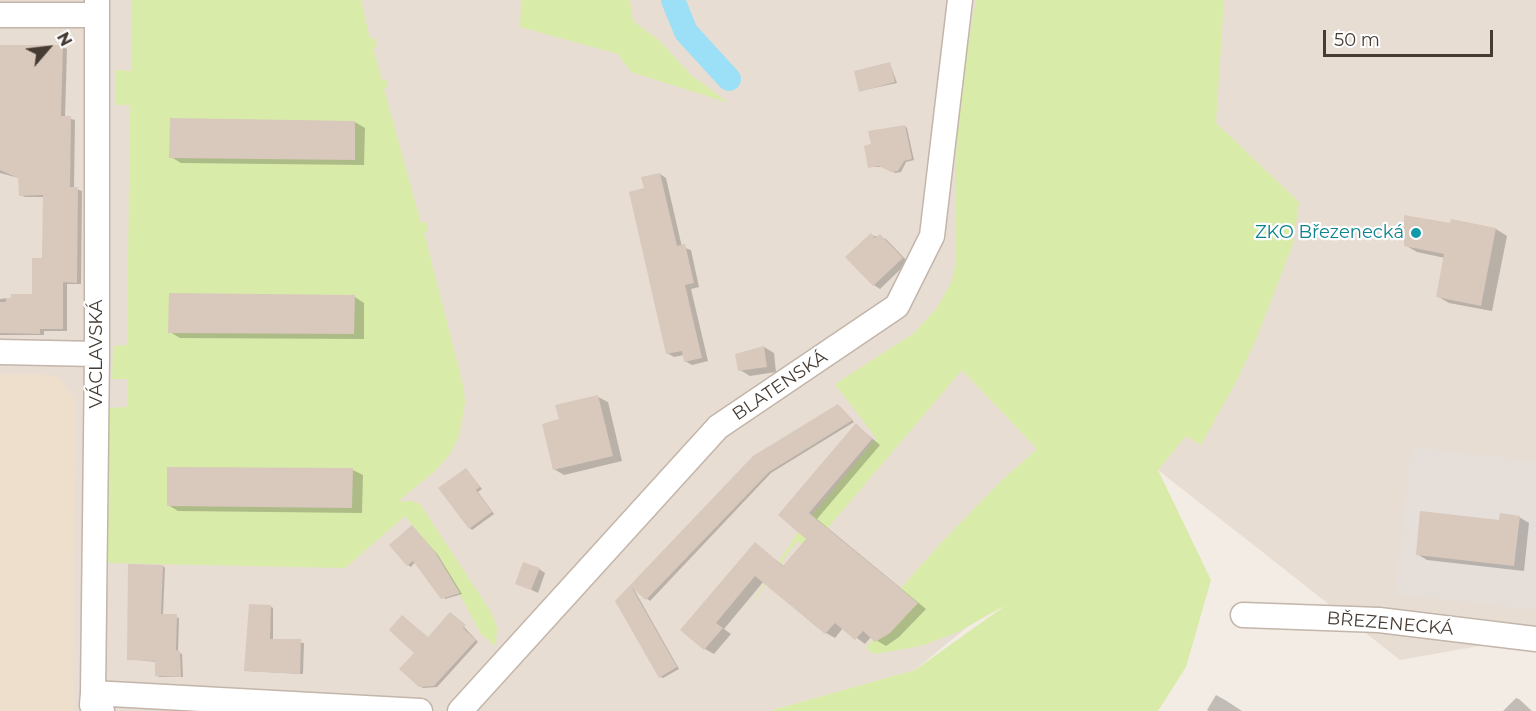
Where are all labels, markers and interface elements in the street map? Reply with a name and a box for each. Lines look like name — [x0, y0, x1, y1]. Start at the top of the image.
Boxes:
north arrow — [18, 18, 78, 78]
scale bar — [1326, 18, 1496, 56]
text: N — [53, 29, 76, 49]
text: 50 m — [1334, 29, 1380, 51]
place label: ZKO Březenecká — [1255, 222, 1404, 244]
marker: ZKO Březenecká — [1409, 226, 1423, 240]
street label: VÁCLAVSKÁ — [86, 300, 108, 408]
street label: BLATENSKÁ — [728, 346, 832, 426]
street label: BŘEZENECKÁ — [1326, 608, 1454, 640]

